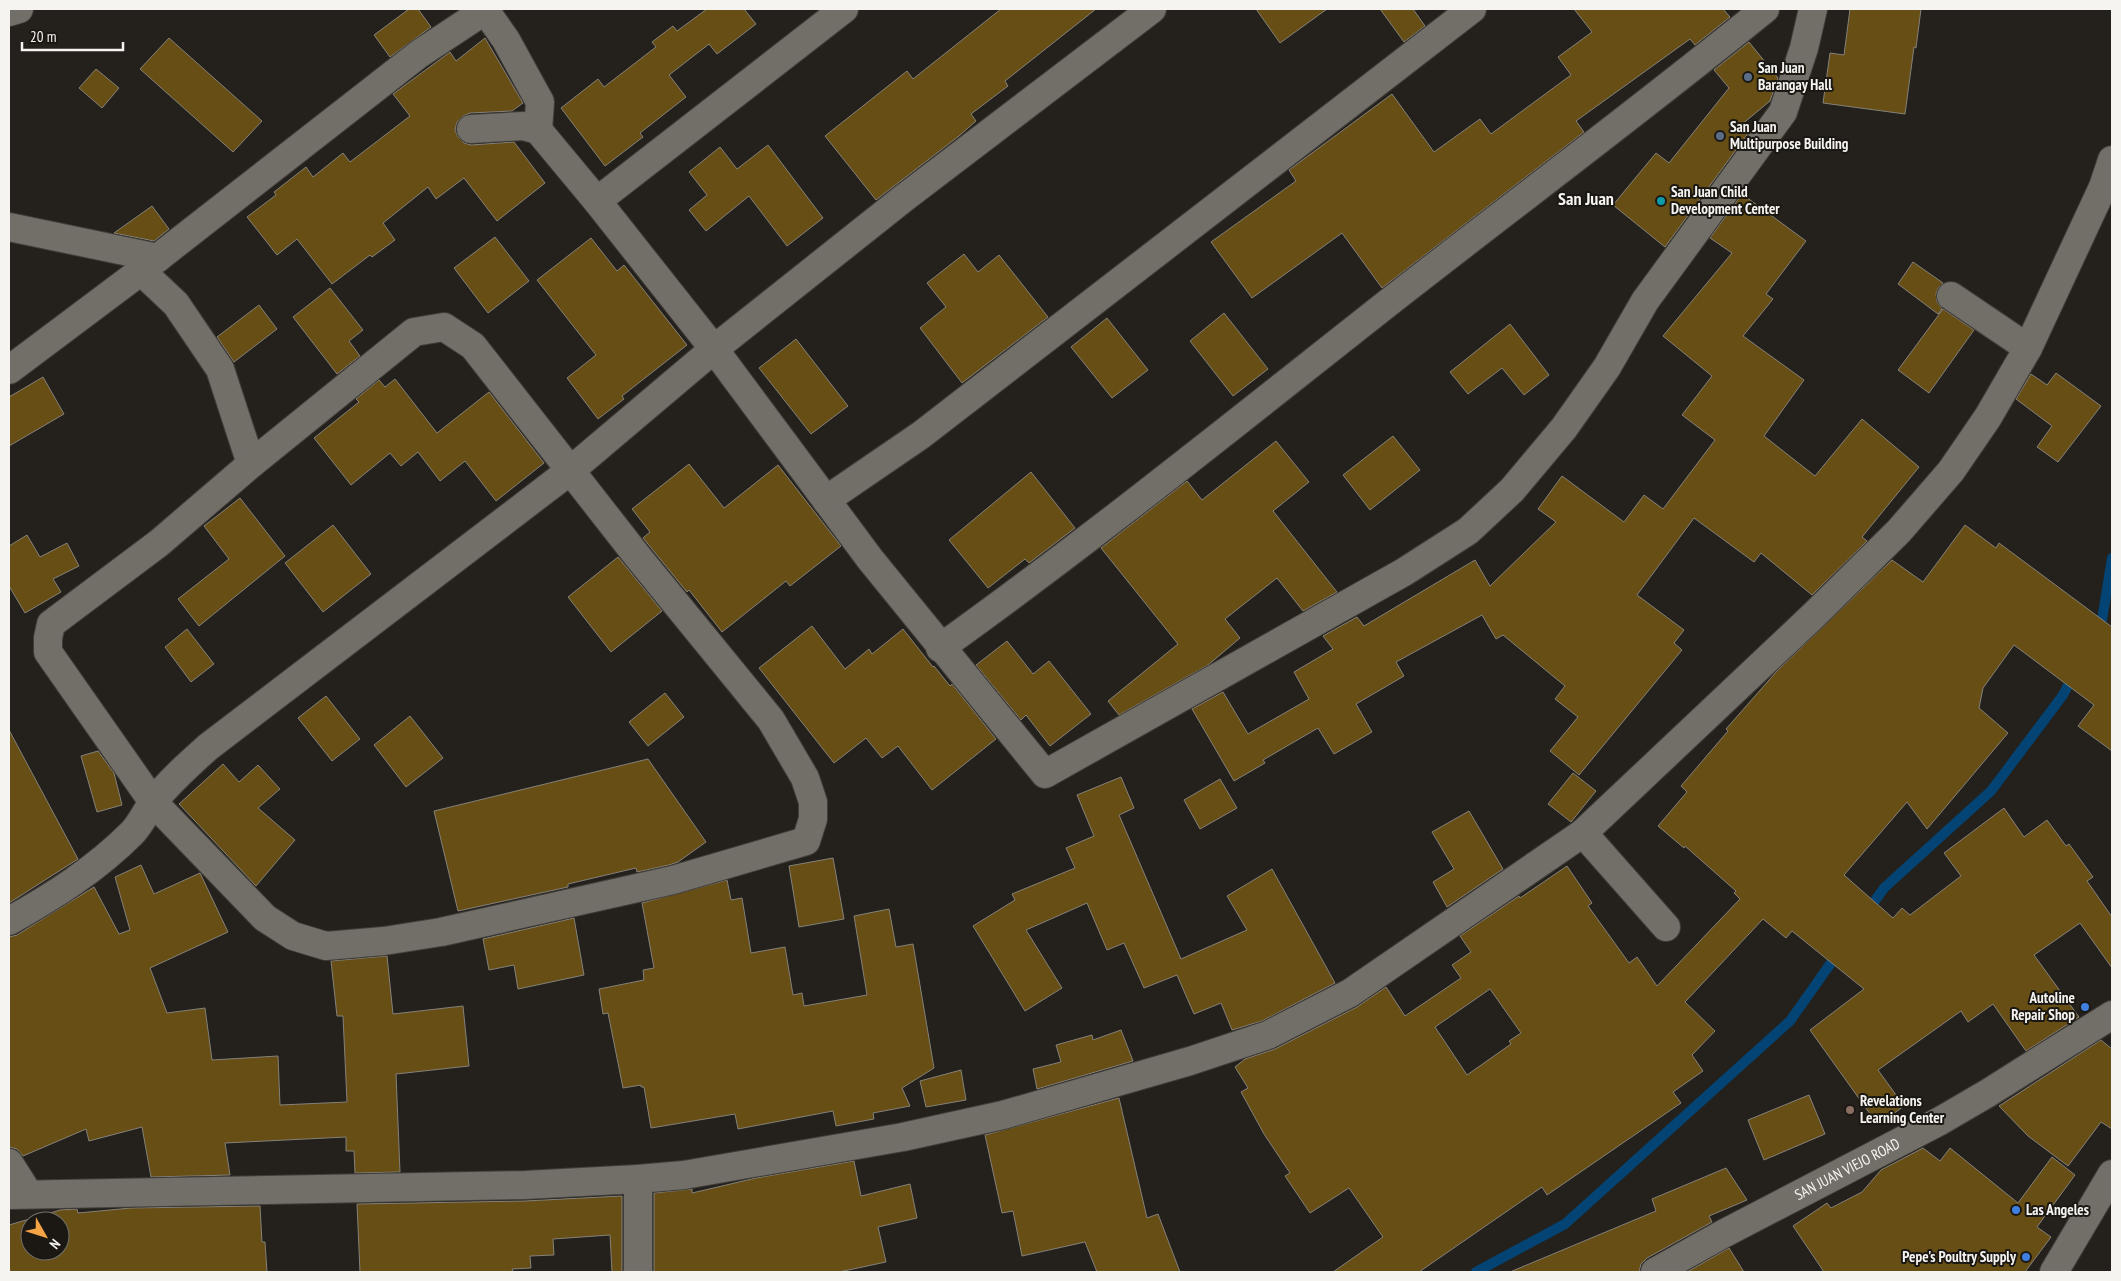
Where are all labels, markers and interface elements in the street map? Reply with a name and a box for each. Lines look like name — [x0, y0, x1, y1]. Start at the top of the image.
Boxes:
scale bar — [22, 20, 124, 52]
text: 20 m — [30, 27, 56, 46]
place label: San Juan Barangay Hall — [1758, 58, 1832, 94]
marker: San Juan Barangay Hall — [1742, 71, 1754, 83]
place label: San Juan Multipurpose Building — [1730, 117, 1849, 153]
marker: San Juan Multipurpose Building — [1714, 130, 1726, 142]
place label: San Juan Child Development Center — [1671, 182, 1780, 218]
district label: San Juan — [1558, 187, 1614, 210]
marker: San Juan Child Development Center — [1655, 195, 1667, 207]
place label: Autoline Repair Shop — [2011, 988, 2075, 1024]
marker: Autoline Repair Shop — [2079, 1001, 2091, 1013]
place label: Revelations Learning Center — [1860, 1091, 1945, 1127]
marker: Revelations Learning Center — [1844, 1104, 1856, 1116]
street label: SAN JUAN VIEJO ROAD — [1791, 1134, 1903, 1204]
place label: Las Angeles — [2026, 1200, 2089, 1219]
marker: Las Angeles — [2010, 1204, 2022, 1216]
north arrow — [20, 1211, 70, 1261]
text: N — [46, 1236, 64, 1253]
place label: Pepe's Poultry Supply — [1902, 1247, 2017, 1266]
marker: Pepe's Poultry Supply — [2020, 1251, 2032, 1263]

